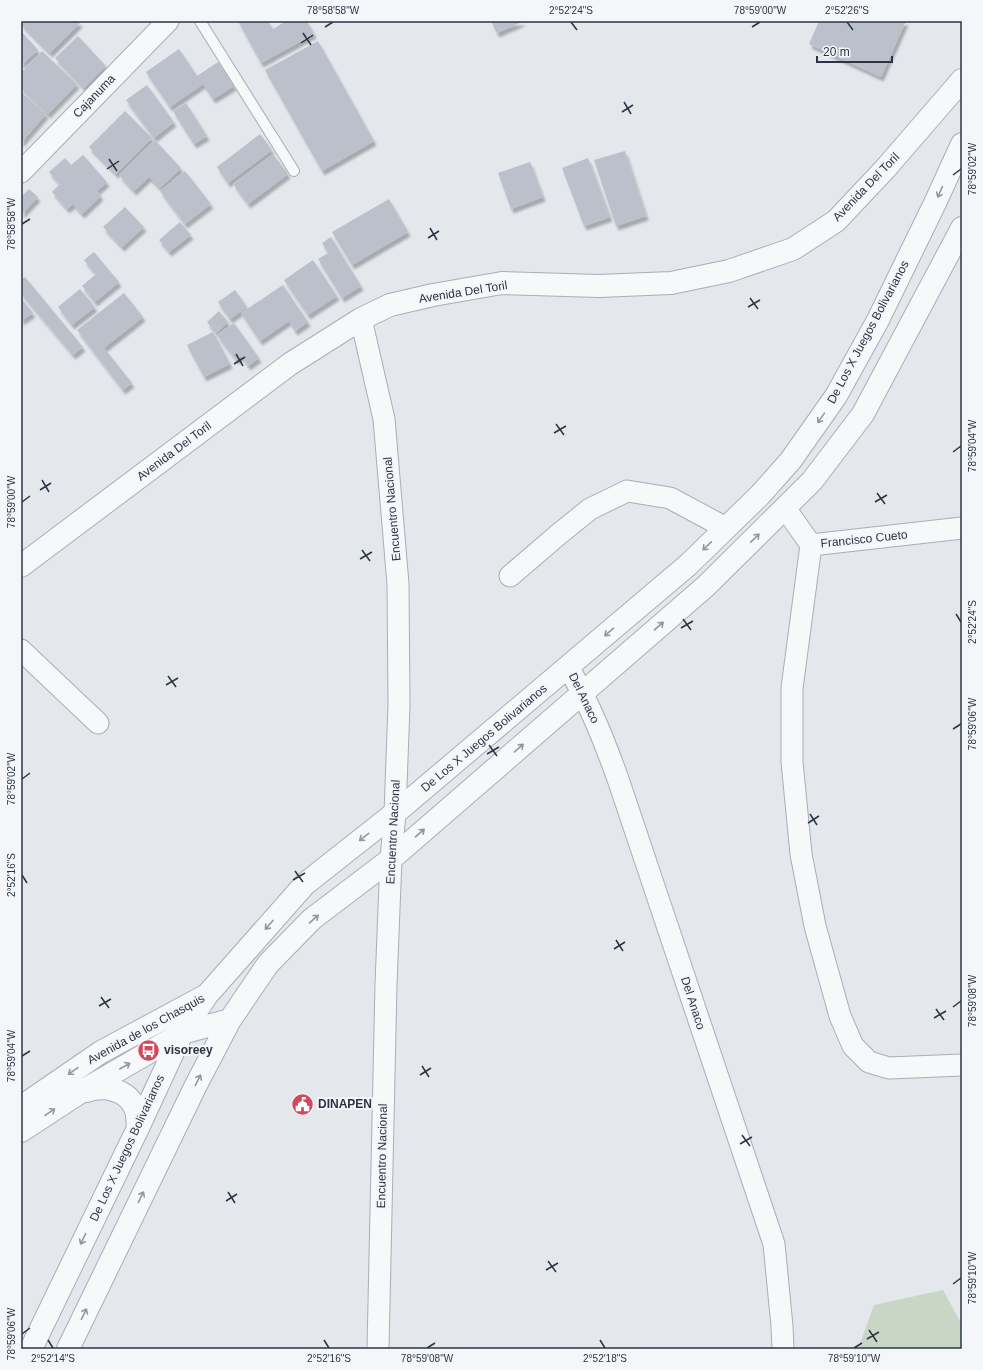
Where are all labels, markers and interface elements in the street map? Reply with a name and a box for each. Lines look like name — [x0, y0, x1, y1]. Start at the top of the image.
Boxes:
text: 78°58'58"W — [307, 5, 360, 16]
text: 2°52'24"S — [549, 5, 593, 16]
text: 78°59'00"W — [734, 5, 787, 16]
text: 2°52'26"S — [825, 5, 869, 16]
scale bar — [817, 38, 892, 64]
text: 20 m — [823, 45, 850, 59]
street label: Cajanuma — [70, 71, 118, 121]
text: 78°59'02"W — [967, 142, 978, 195]
street label: Avenida Del Toril — [830, 150, 902, 224]
one-way arrow — [936, 185, 943, 197]
text: 78°58'58"W — [6, 197, 17, 250]
street label: De Los X Juegos Bolivarianos — [824, 258, 912, 406]
street label: Avenida Del Toril — [418, 278, 508, 306]
one-way arrow — [817, 412, 825, 423]
street label: Avenida Del Toril — [134, 418, 214, 484]
text: 78°59'04"W — [967, 419, 978, 472]
street label: Encuentro Nacional — [380, 456, 404, 562]
text: 78°59'00"W — [6, 475, 17, 528]
street label: Francisco Cueto — [820, 527, 908, 551]
one-way arrow — [750, 533, 760, 543]
one-way arrow — [702, 541, 712, 551]
text: 2°52'24"S — [967, 600, 978, 644]
one-way arrow — [654, 622, 665, 631]
one-way arrow — [604, 627, 615, 636]
street label: Del Anaco — [566, 670, 602, 726]
street label: De Los X Juegos Bolivarianos — [418, 681, 550, 795]
text: 78°59'06"W — [967, 697, 978, 750]
one-way arrow — [513, 744, 524, 753]
text: 78°59'02"W — [6, 752, 17, 805]
street label: Encuentro Nacional — [383, 779, 403, 885]
one-way arrow — [415, 829, 425, 838]
one-way arrow — [359, 832, 370, 841]
text: 2°52'16"S — [6, 853, 17, 897]
one-way arrow — [308, 914, 319, 923]
one-way arrow — [265, 919, 274, 929]
text: 78°59'08"W — [967, 974, 978, 1027]
street label: Del Anaco — [678, 975, 708, 1031]
street label: Avenida de los Chasquis — [85, 991, 207, 1067]
text: 78°59'04"W — [6, 1029, 17, 1082]
bus stop icon: visoreey — [136, 1037, 162, 1063]
place label: visoreey — [164, 1043, 213, 1057]
one-way arrow — [118, 1062, 130, 1070]
one-way arrow — [68, 1067, 79, 1075]
street label: De Los X Juegos Bolivarianos — [87, 1072, 167, 1224]
one-way arrow — [195, 1074, 203, 1086]
public building icon: DINAPEN — [290, 1091, 316, 1117]
place label: DINAPEN — [318, 1097, 372, 1111]
street label: Encuentro Nacional — [374, 1104, 390, 1208]
one-way arrow — [44, 1108, 55, 1116]
one-way arrow — [138, 1191, 145, 1203]
one-way arrow — [79, 1233, 86, 1245]
text: 78°59'10"W — [967, 1251, 978, 1304]
text: 78°59'06"W — [6, 1307, 17, 1360]
one-way arrow — [81, 1308, 88, 1320]
text: 2°52'14"S — [31, 1353, 75, 1364]
text: 2°52'16"S — [307, 1353, 351, 1364]
text: 78°59'08"W — [401, 1353, 454, 1364]
text: 2°52'18"S — [583, 1353, 627, 1364]
text: 78°59'10"W — [828, 1353, 881, 1364]

